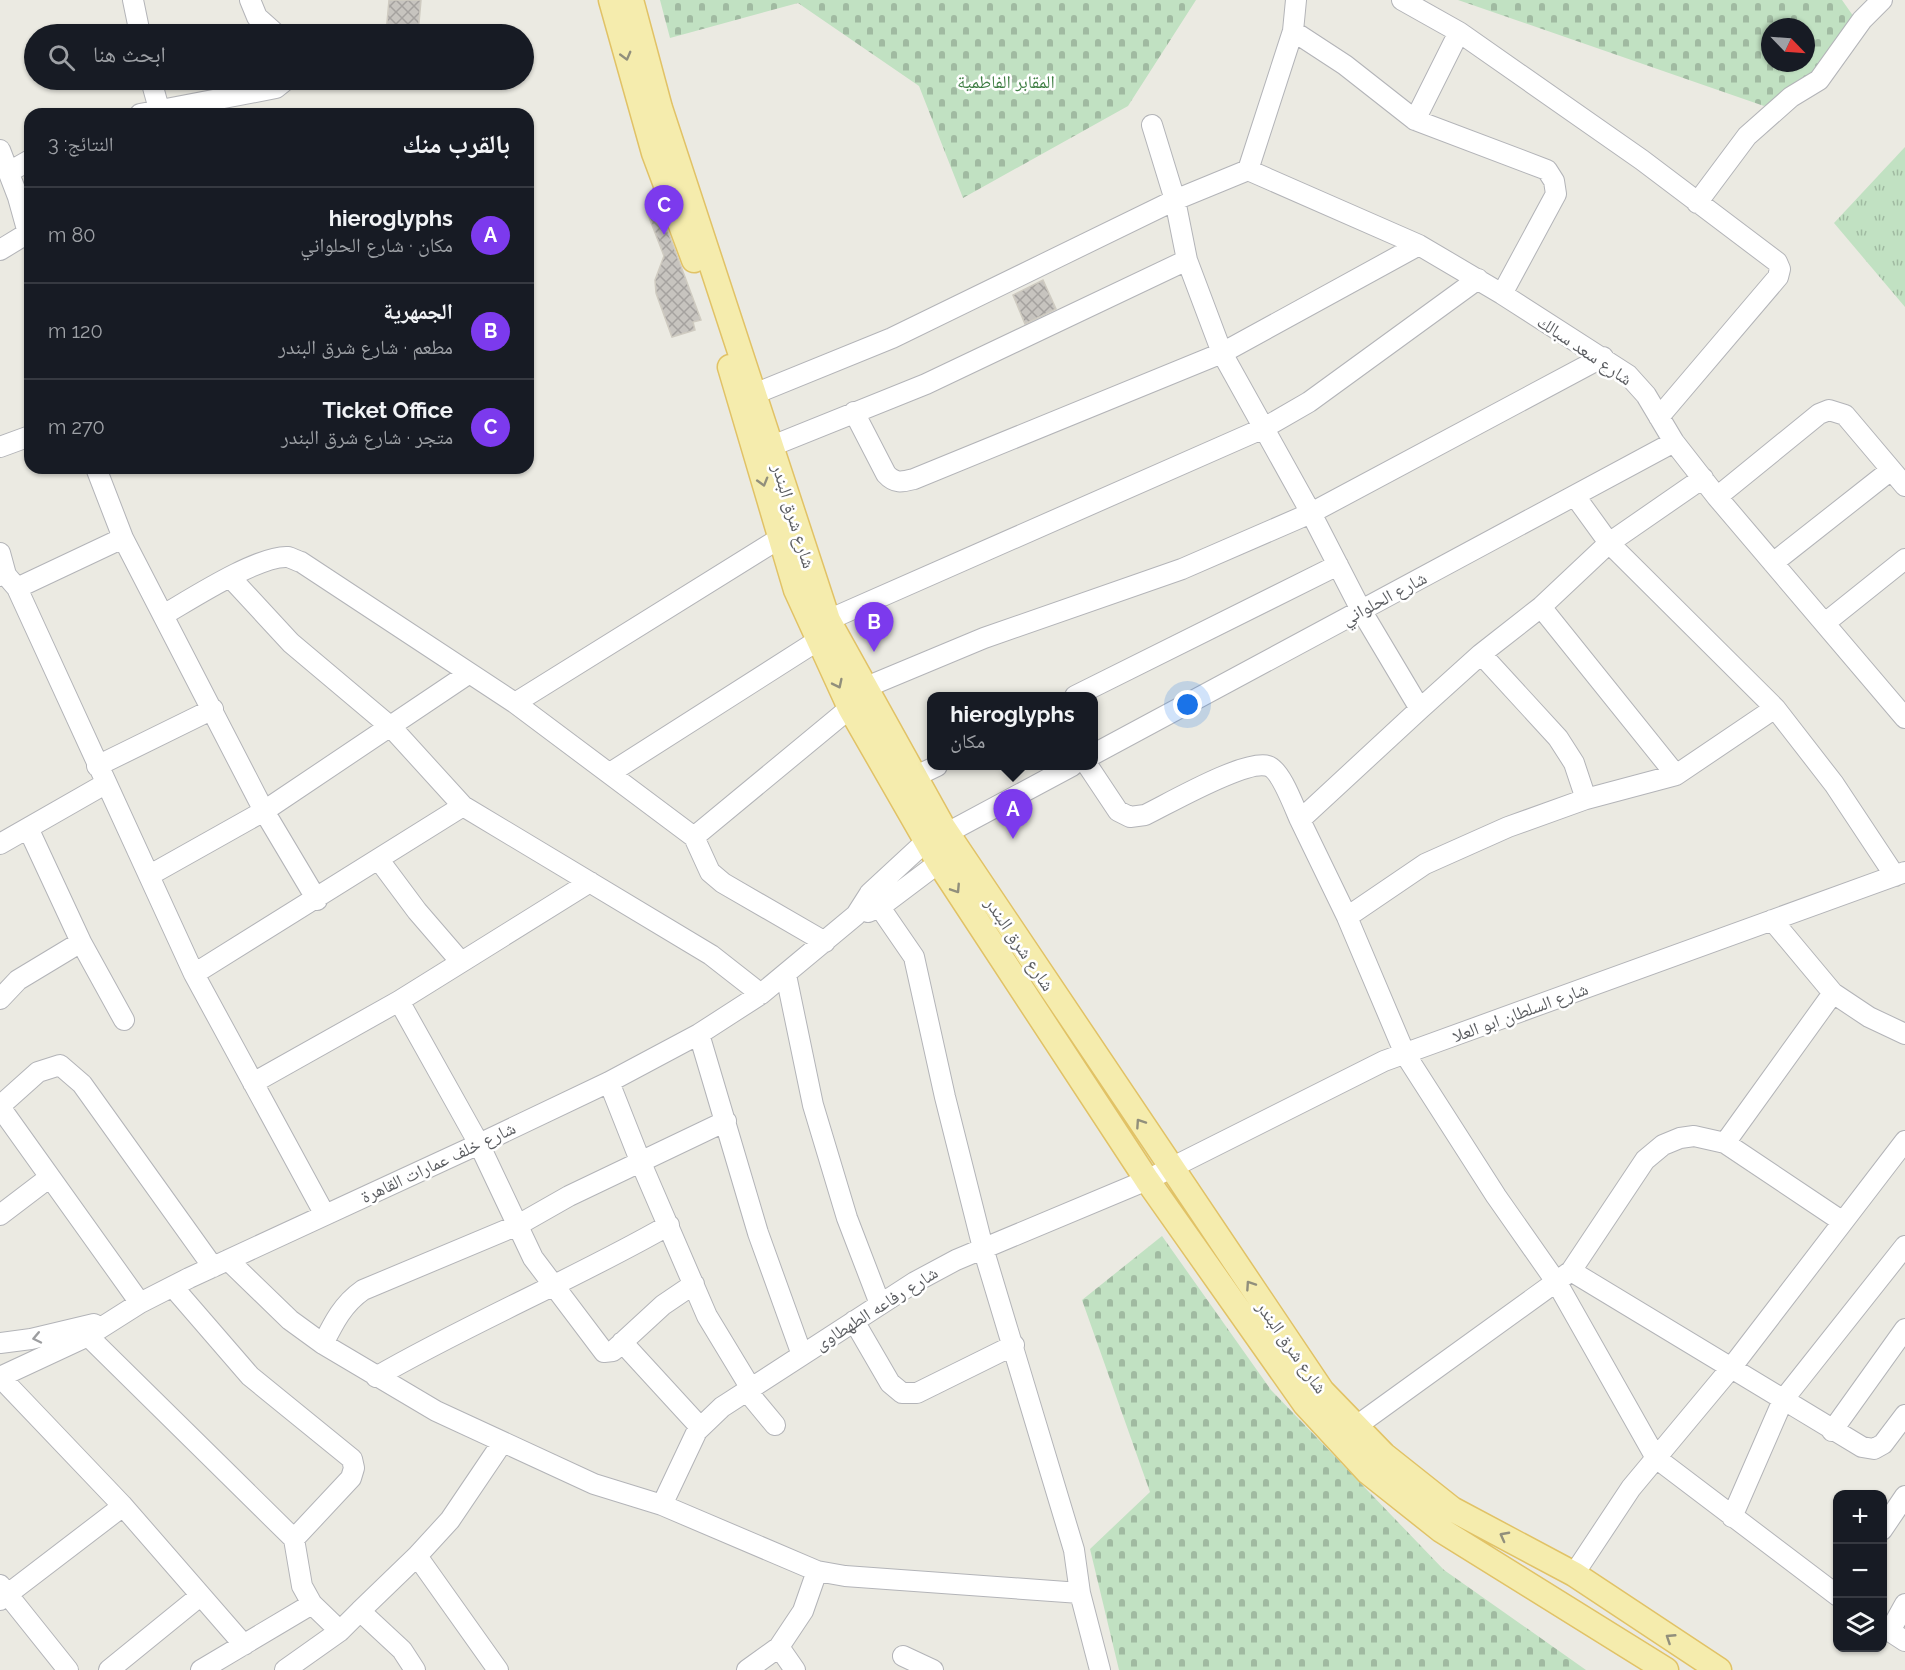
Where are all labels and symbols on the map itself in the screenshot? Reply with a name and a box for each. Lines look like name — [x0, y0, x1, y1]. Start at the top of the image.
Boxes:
north arrow — [1761, 18, 1815, 72]
one-way arrow — [619, 51, 632, 61]
park label: المقابر الفاطمية — [957, 71, 1055, 92]
pin: C — [644, 186, 684, 235]
street label: شارع سعد سبالك — [1533, 311, 1636, 390]
street label: شارع شرق البندر — [767, 460, 820, 571]
one-way arrow — [756, 476, 768, 486]
street label: شارع الحلواني — [1338, 567, 1432, 633]
pin: B — [854, 602, 894, 652]
one-way arrow — [830, 677, 842, 688]
your location — [1173, 690, 1202, 719]
pin: A — [994, 790, 1032, 839]
one-way arrow — [949, 882, 960, 893]
street label: شارع شرق البندر — [980, 892, 1059, 995]
street label: شارع السلطان ابو العلا — [1449, 978, 1591, 1047]
street label: شارع خلف عمارات القاهرة — [357, 1117, 519, 1208]
one-way arrow — [1137, 1119, 1148, 1130]
street label: شارع رفاعه الطهطاوى — [810, 1262, 942, 1355]
one-way arrow — [1246, 1281, 1257, 1292]
street label: شارع شرق البندر — [1251, 1296, 1332, 1398]
one-way arrow — [32, 1330, 42, 1343]
one-way arrow — [1500, 1532, 1510, 1543]
one-way arrow — [1666, 1634, 1677, 1645]

